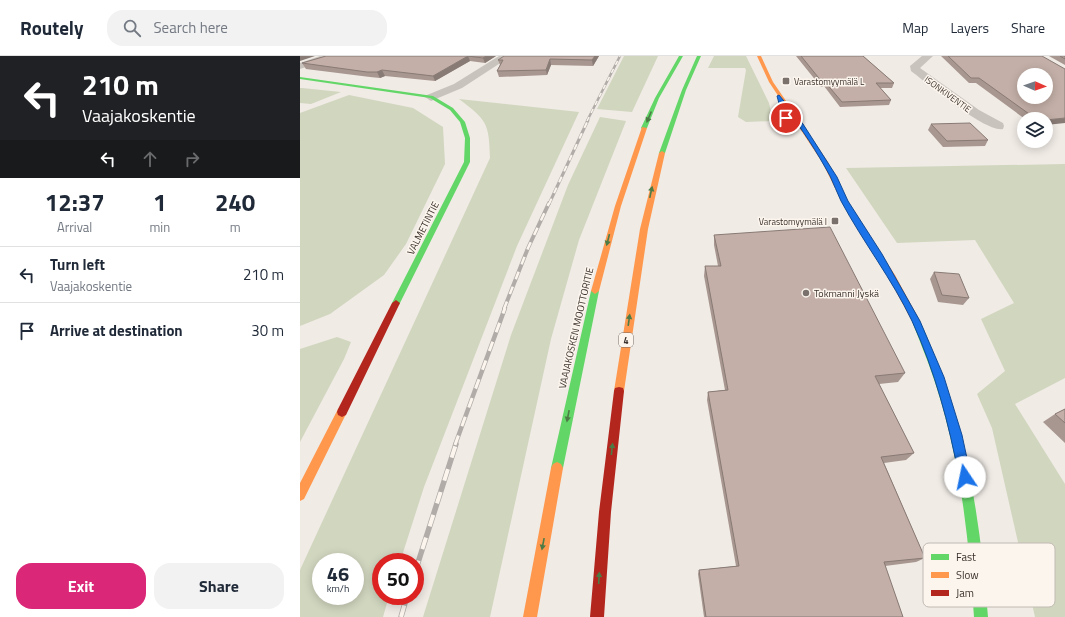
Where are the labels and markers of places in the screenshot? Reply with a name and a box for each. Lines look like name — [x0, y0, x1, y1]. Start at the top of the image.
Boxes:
place label: Varastomyymälä L — [794, 75, 865, 88]
marker: Varastomyymälä L — [781, 76, 791, 86]
pin — [769, 101, 803, 135]
place label: Varastomyymälä I — [759, 215, 827, 228]
marker: Varastomyymälä I — [830, 216, 840, 226]
place label: Tokmanni Jyskä — [814, 286, 879, 301]
marker: Tokmanni Jyskä — [801, 288, 811, 298]

